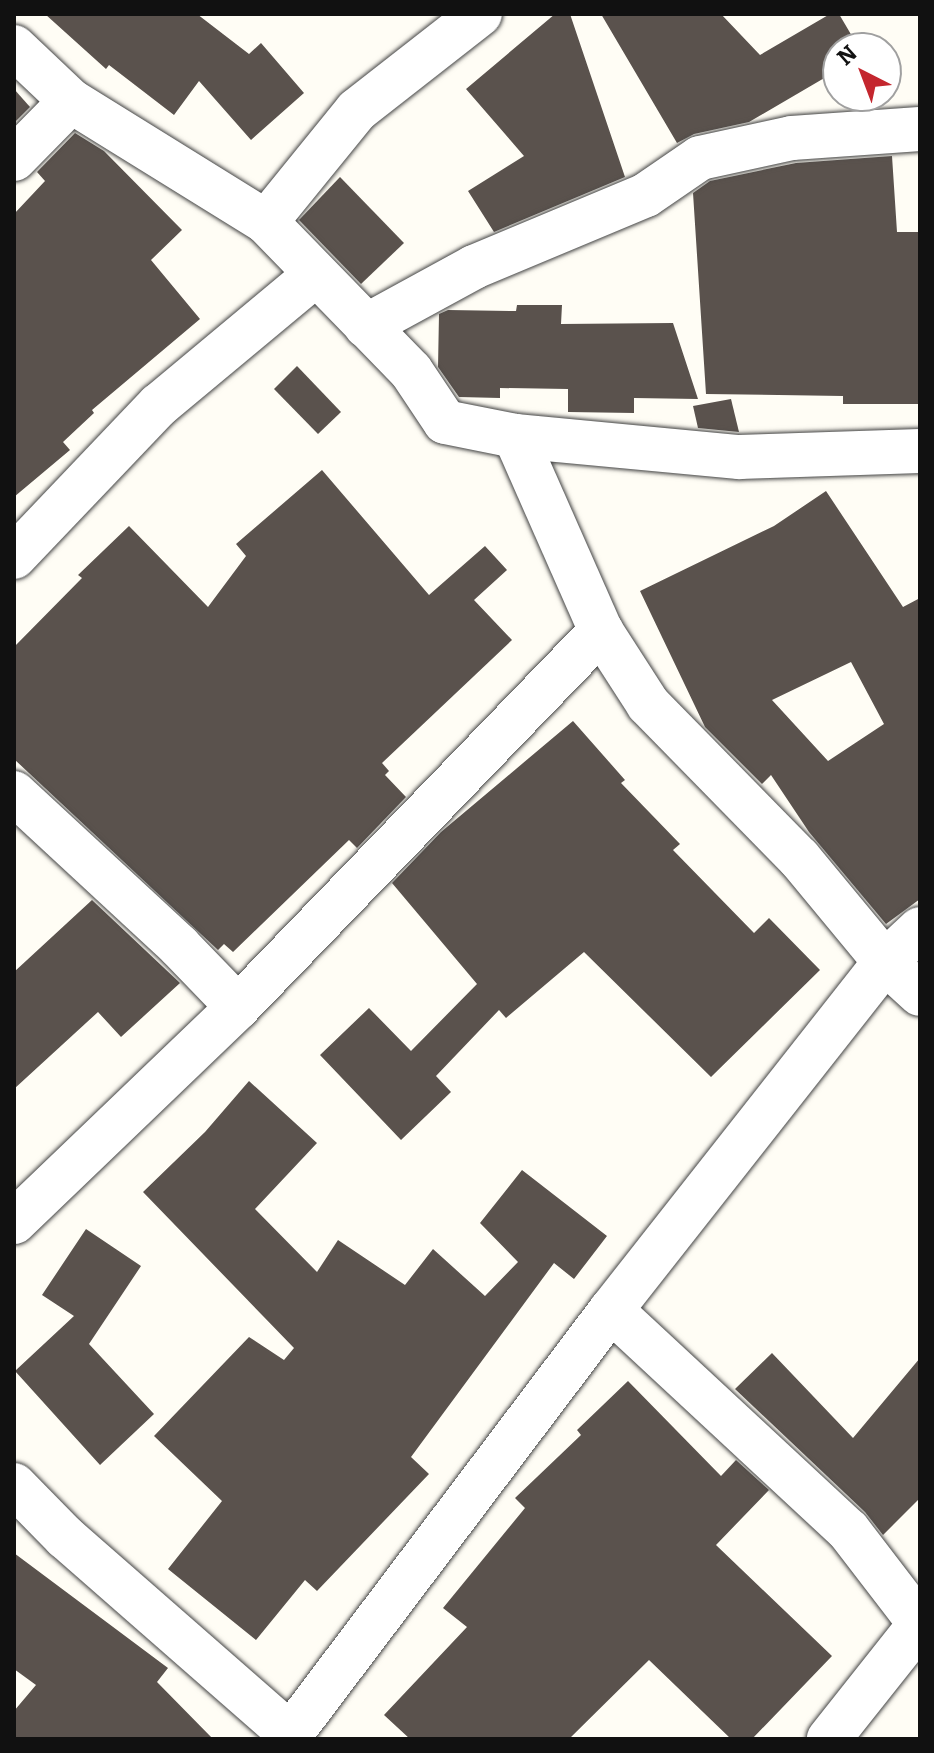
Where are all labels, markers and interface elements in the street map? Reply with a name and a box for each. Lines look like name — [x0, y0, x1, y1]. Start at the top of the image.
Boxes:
north arrow — [822, 32, 902, 112]
text: N — [832, 40, 862, 71]

